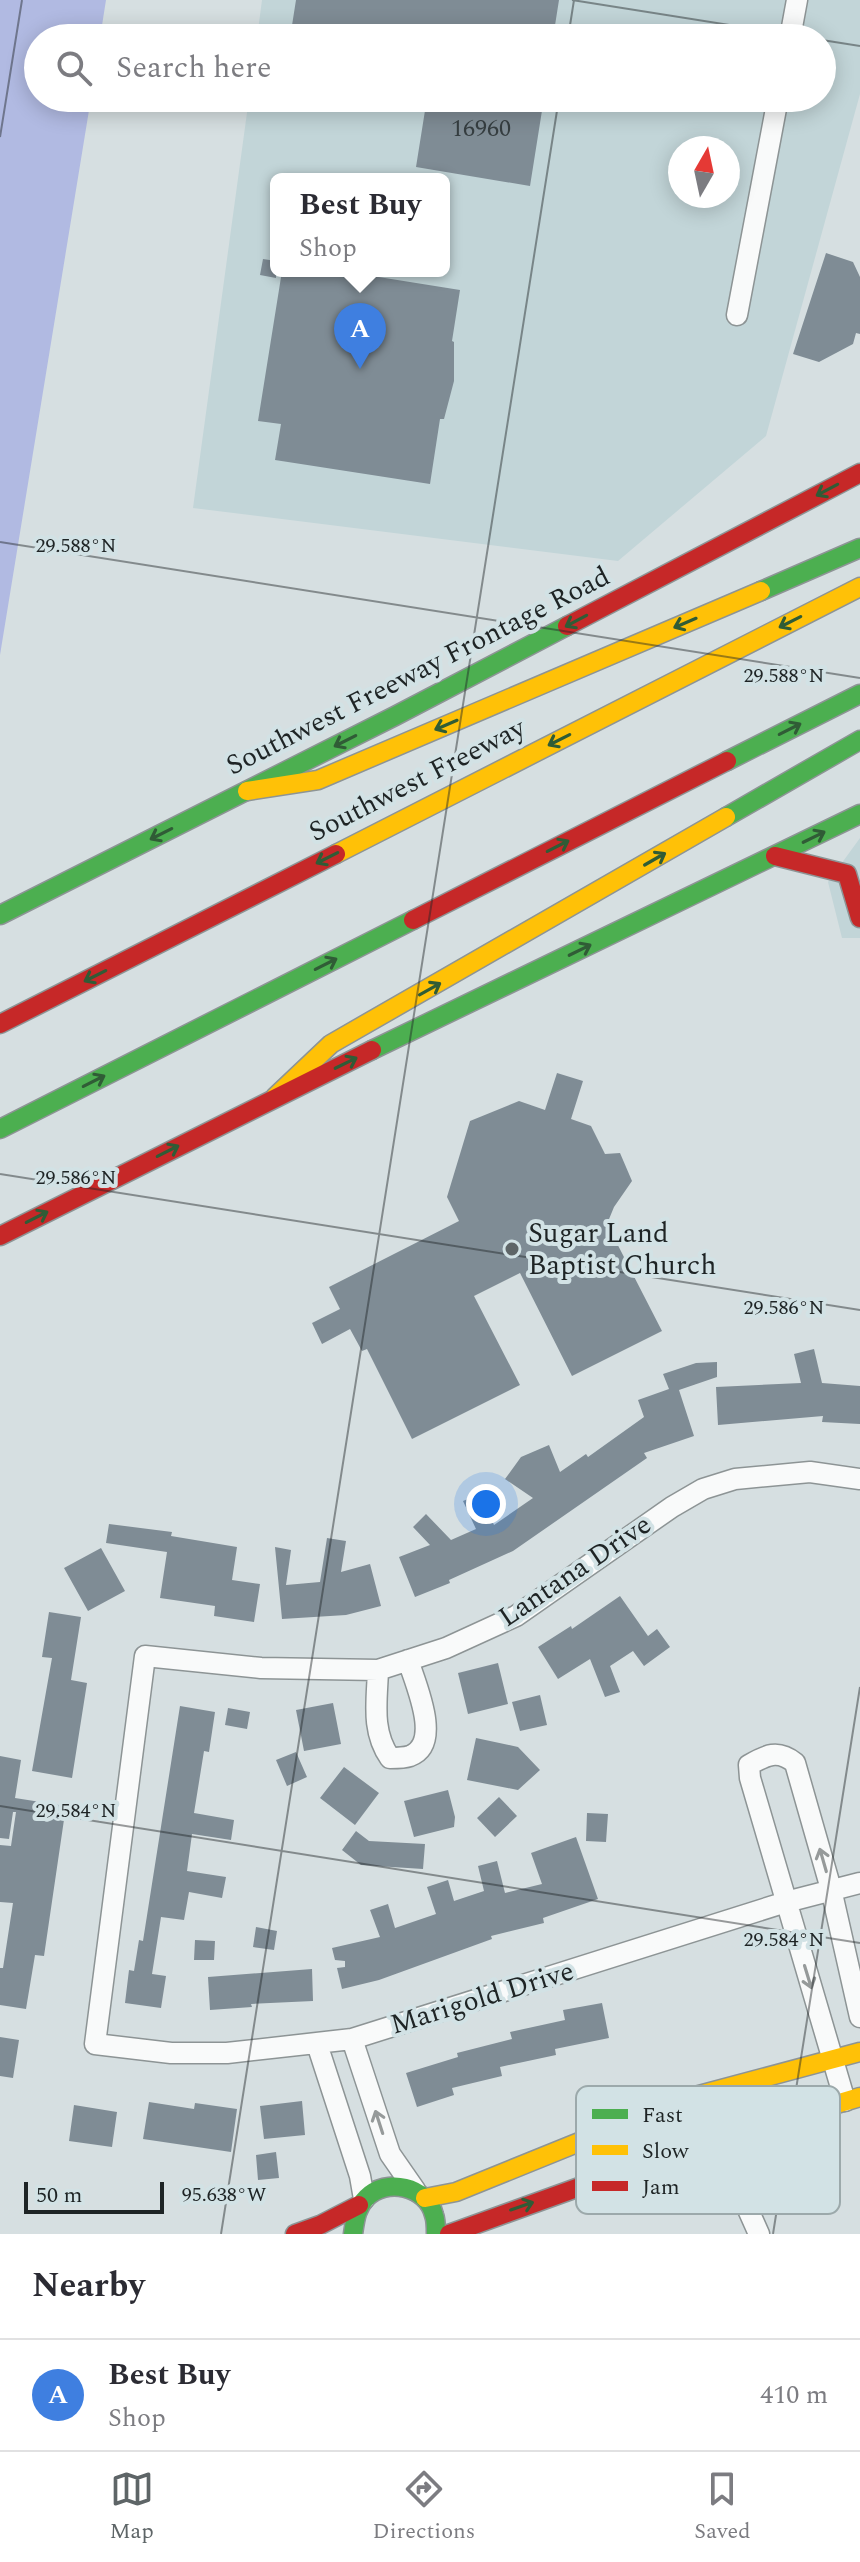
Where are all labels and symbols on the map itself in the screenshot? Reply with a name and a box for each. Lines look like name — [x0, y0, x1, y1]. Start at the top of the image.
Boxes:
house number: 16960 — [451, 111, 511, 147]
north arrow — [668, 136, 740, 208]
pin: A — [334, 303, 386, 369]
one-way arrow — [816, 483, 839, 499]
text: 29.588°N — [36, 531, 116, 561]
street label: Southwest Freeway Frontage Road — [220, 559, 616, 783]
one-way arrow — [564, 614, 588, 630]
one-way arrow — [779, 615, 803, 631]
one-way arrow — [673, 616, 698, 631]
text: 29.588°N — [744, 661, 824, 691]
street label: Southwest Freeway — [303, 711, 531, 849]
one-way arrow — [434, 718, 459, 733]
one-way arrow — [778, 721, 802, 736]
one-way arrow — [547, 733, 571, 748]
one-way arrow — [334, 734, 358, 750]
one-way arrow — [149, 827, 173, 843]
one-way arrow — [801, 829, 825, 844]
one-way arrow — [546, 838, 570, 854]
one-way arrow — [315, 850, 339, 866]
one-way arrow — [643, 851, 666, 867]
one-way arrow — [567, 942, 591, 957]
one-way arrow — [314, 955, 338, 971]
one-way arrow — [83, 968, 107, 984]
one-way arrow — [417, 981, 441, 996]
one-way arrow — [333, 1055, 357, 1070]
one-way arrow — [82, 1073, 106, 1088]
one-way arrow — [155, 1142, 179, 1158]
text: 29.586°N — [36, 1163, 116, 1193]
one-way arrow — [24, 1209, 48, 1225]
place label: Sugar Land Baptist Church — [528, 1212, 717, 1287]
marker: Sugar Land Baptist Church — [503, 1240, 521, 1258]
text: 29.586°N — [744, 1293, 824, 1323]
your location — [466, 1484, 506, 1524]
street label: Lantana Drive — [490, 1504, 660, 1638]
text: 29.584°N — [36, 1796, 116, 1826]
one-way arrow — [815, 1847, 830, 1873]
text: 29.584°N — [744, 1925, 824, 1955]
street label: Marigold Drive — [385, 1950, 579, 2046]
one-way arrow — [801, 1963, 816, 1989]
legend — [576, 2086, 840, 2214]
text: Fast — [642, 2099, 683, 2132]
one-way arrow — [371, 2110, 386, 2135]
text: Slow — [642, 2135, 690, 2168]
text: Jam — [642, 2171, 680, 2204]
scale bar — [24, 2178, 164, 2214]
text: 95.638°W — [182, 2180, 267, 2210]
one-way arrow — [509, 2198, 534, 2212]

